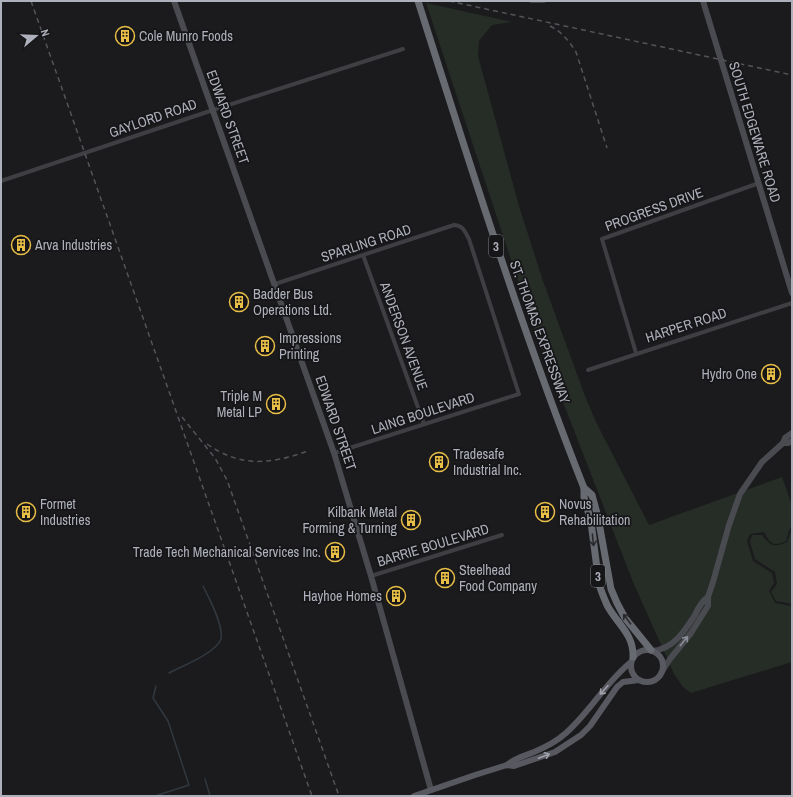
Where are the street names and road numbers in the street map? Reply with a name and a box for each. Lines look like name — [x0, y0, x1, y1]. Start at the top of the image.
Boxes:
street label: SOUTH EDGEWARE ROAD — [725, 59, 785, 205]
street label: EDWARD STREET — [203, 67, 253, 167]
street label: GAYLORD ROAD — [107, 95, 199, 141]
street label: PROGRESS DRIVE — [602, 183, 706, 235]
street label: SPARLING ROAD — [319, 220, 413, 266]
road number: 3 — [489, 235, 503, 257]
street label: ST. THOMAS EXPRESSWAY — [506, 258, 574, 406]
street label: ANDERSON AVENUE — [376, 278, 432, 393]
street label: HARPER ROAD — [643, 303, 729, 347]
street label: EDWARD STREET — [311, 373, 361, 473]
street label: LAING BOULEVARD — [369, 388, 477, 438]
street label: BARRIE BOULEVARD — [375, 519, 491, 571]
road number: 3 — [591, 565, 605, 587]

